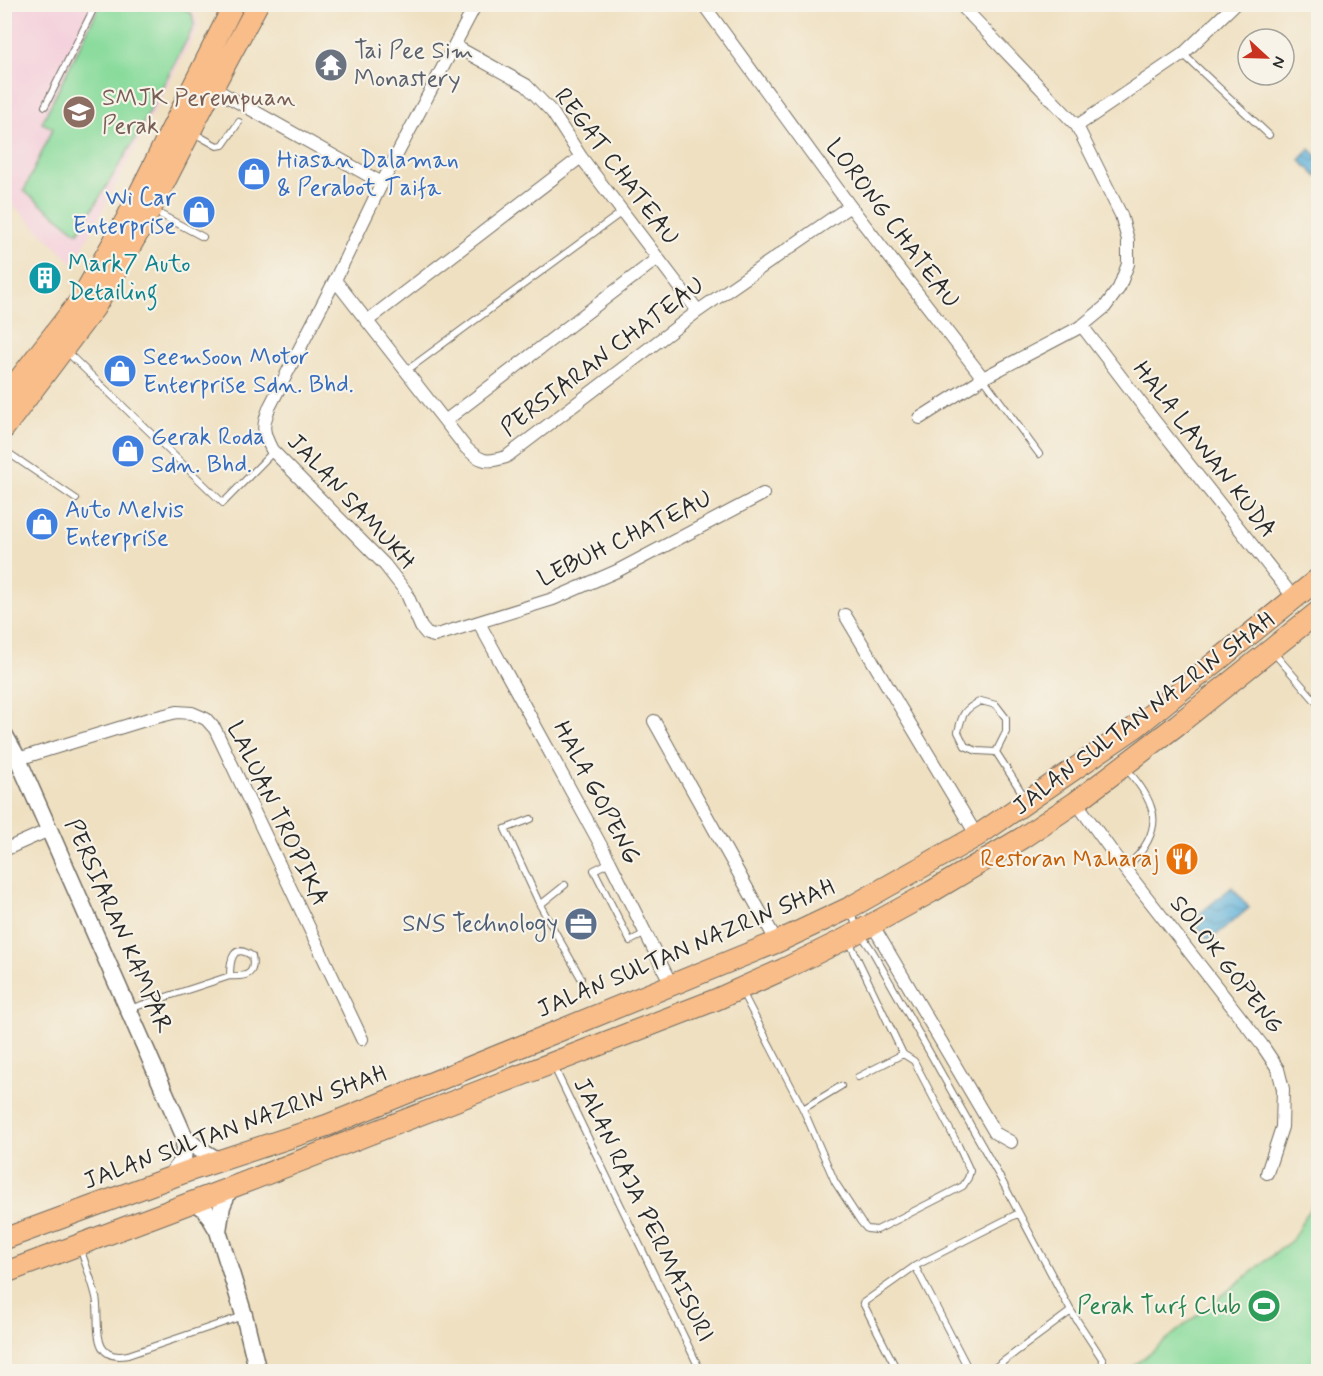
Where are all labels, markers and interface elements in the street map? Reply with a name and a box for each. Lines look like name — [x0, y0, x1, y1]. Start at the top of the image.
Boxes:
north arrow — [1236, 27, 1296, 87]
place label: Tai Pee Sim Monastery — [354, 36, 473, 95]
temple icon: Tai Pee Sim Monastery — [313, 47, 349, 83]
text: N — [1267, 53, 1290, 71]
street label: REGAT CHATEAU — [547, 82, 685, 252]
place label: SMJK Perempuan Perak — [102, 83, 295, 142]
school or university icon: SMJK Perempuan Perak — [61, 94, 97, 130]
street label: LORONG CHATEAU — [818, 133, 966, 315]
place label: Hiasan Dalaman & Perabot Taifa — [277, 145, 459, 204]
shop icon: Hiasan Dalaman & Perabot Taifa — [236, 156, 272, 192]
place label: Wi Car Enterprise — [72, 183, 177, 242]
shop icon: Wi Car Enterprise — [181, 194, 217, 230]
place label: Mark7 Auto Detailing — [68, 249, 190, 311]
building icon: Mark7 Auto Detailing — [27, 260, 63, 296]
street label: PERSIARAN CHATEAU — [495, 270, 711, 444]
place label: Seemsoon Motor Enterprise Sdn. Bhd. — [143, 342, 354, 401]
shop icon: Seemsoon Motor Enterprise Sdn. Bhd. — [102, 353, 138, 389]
street label: HALA LAWAN KUDA — [1125, 355, 1283, 545]
place label: Gerak Roda Sdn. Bhd. — [151, 422, 266, 481]
street label: JALAN SAMUKH — [280, 427, 422, 577]
shop icon: Gerak Roda Sdn. Bhd. — [110, 433, 146, 469]
street label: LEBUH CHATEAU — [533, 483, 717, 595]
place label: Auto Melvis Enterprise — [65, 495, 184, 554]
shop icon: Auto Melvis Enterprise — [24, 506, 60, 542]
street label: JALAN SULTAN NAZRIN SHAH — [1007, 605, 1281, 823]
street label: HALA GOPENG — [545, 716, 647, 870]
street label: LALUAN TROPIKA — [219, 717, 335, 911]
street label: PERSIARAN KAMPAR — [57, 814, 179, 1038]
restaurant icon: Restoran Maharaj — [1164, 841, 1200, 877]
place label: Restoran Maharaj — [980, 844, 1159, 875]
street label: JALAN SULTAN NAZRIN SHAH — [532, 872, 840, 1026]
street label: SOLOK GOPENG — [1162, 889, 1290, 1041]
office icon: SNS Technology — [563, 906, 599, 942]
place label: SNS Technology — [402, 909, 558, 942]
street label: JALAN SULTAN NAZRIN SHAH — [79, 1059, 391, 1197]
street label: JALAN RAJA PERMAISURI — [565, 1073, 721, 1347]
sports icon: Perak Turf Club — [1246, 1288, 1282, 1324]
place label: Perak Turf Club — [1077, 1291, 1241, 1322]

